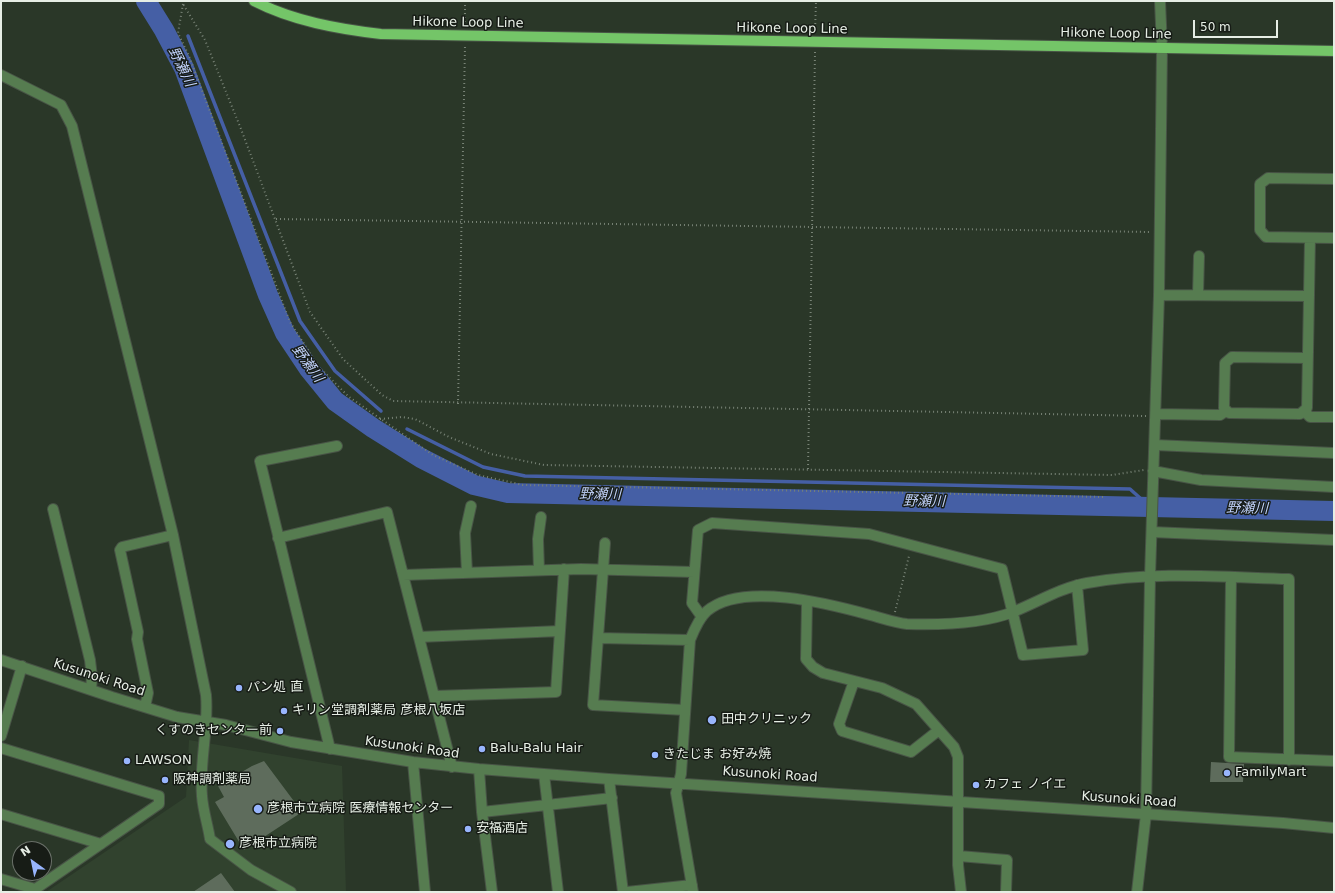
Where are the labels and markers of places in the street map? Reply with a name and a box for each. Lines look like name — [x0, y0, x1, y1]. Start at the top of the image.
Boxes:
place label: パン処 直 — [247, 680, 303, 696]
marker: パン処 直 — [234, 683, 244, 693]
place label: キリン堂調剤薬局 彦根八坂店 — [292, 703, 465, 719]
marker: キリン堂調剤薬局 彦根八坂店 — [279, 706, 289, 716]
place label: 田中クリニック — [721, 712, 812, 728]
marker: 田中クリニック — [706, 714, 718, 726]
place label: くすのきセンター前 — [155, 723, 272, 739]
marker: くすのきセンター前 — [275, 726, 285, 736]
place label: Balu-Balu Hair — [490, 741, 583, 757]
marker: Balu-Balu Hair — [477, 744, 487, 754]
place label: きたじま お好み焼 — [663, 747, 771, 763]
marker: きたじま お好み焼 — [650, 750, 660, 760]
place label: LAWSON — [135, 753, 192, 769]
marker: LAWSON — [122, 756, 132, 766]
place label: FamilyMart — [1235, 765, 1306, 781]
marker: FamilyMart — [1222, 768, 1232, 778]
place label: 阪神調剤薬局 — [173, 772, 251, 788]
marker: 阪神調剤薬局 — [160, 775, 170, 785]
place label: カフェ ノイエ — [984, 777, 1066, 793]
marker: カフェ ノイエ — [971, 780, 981, 790]
place label: 彦根市立病院 医療情報センター — [267, 801, 453, 817]
marker: 彦根市立病院 医療情報センター — [252, 803, 264, 815]
place label: 安福酒店 — [476, 821, 528, 837]
marker: 安福酒店 — [463, 824, 473, 834]
place label: 彦根市立病院 — [239, 836, 317, 852]
marker: 彦根市立病院 — [224, 838, 236, 850]

